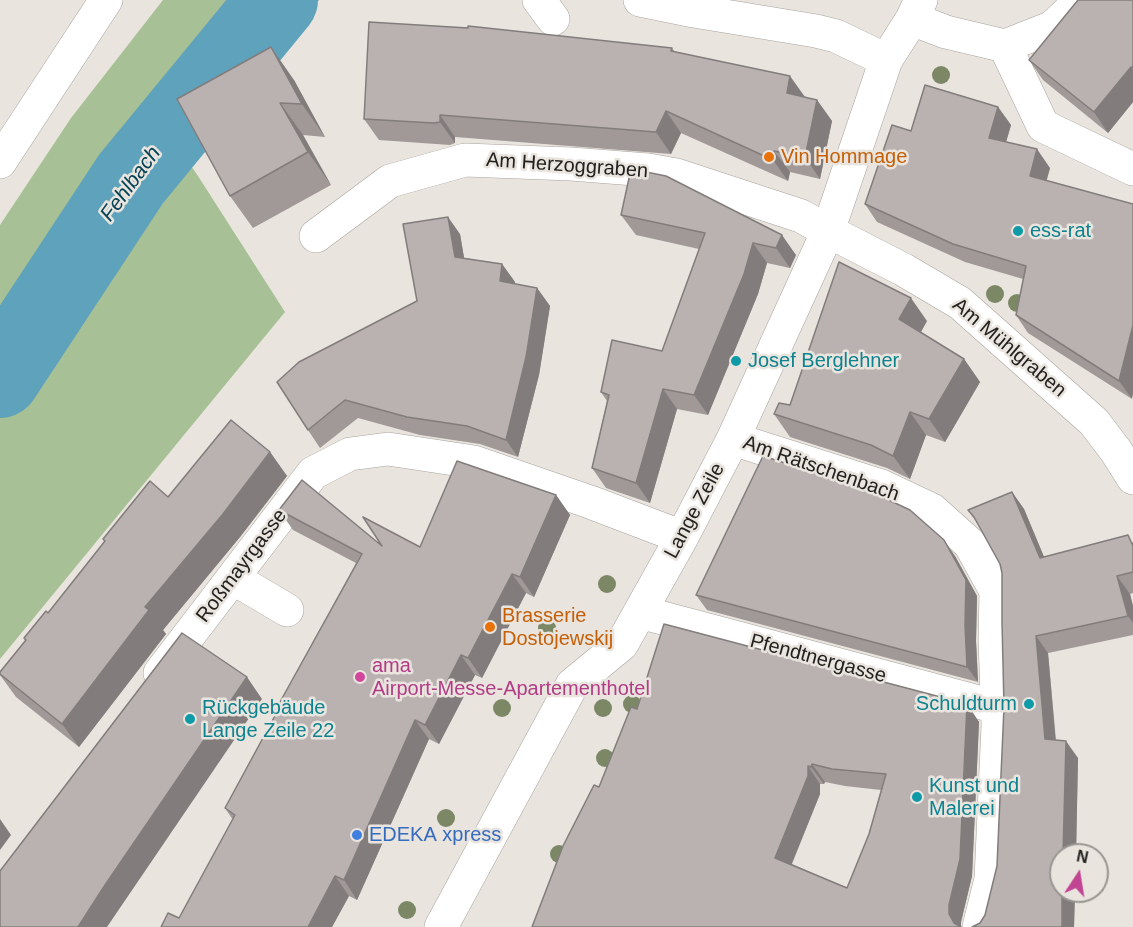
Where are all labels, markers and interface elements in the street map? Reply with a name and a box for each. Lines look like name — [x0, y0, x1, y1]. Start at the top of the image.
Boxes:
water label: Fehlbach — [95, 142, 167, 226]
place label: Vin Hommage — [781, 145, 907, 169]
street label: Am Herzoggraben — [485, 148, 649, 184]
marker: Vin Hommage — [762, 150, 776, 164]
place label: ess-rat — [1030, 219, 1091, 243]
marker: ess-rat — [1011, 224, 1025, 238]
street label: Am Mühlgraben — [947, 293, 1071, 403]
place label: Josef Berglehner — [748, 349, 899, 373]
marker: Josef Berglehner — [729, 354, 743, 368]
street label: Am Rätschenbach — [740, 431, 902, 507]
street label: Lange Zeile — [660, 459, 730, 563]
street label: Roßmayrgasse — [192, 505, 292, 627]
place label: Brasserie Dostojewskij — [502, 604, 613, 651]
marker: Brasserie Dostojewskij — [483, 620, 497, 634]
street label: Pfendtnergasse — [747, 629, 889, 689]
place label: ama Airport-Messe-Apartementhotel — [372, 654, 650, 701]
marker: ama Airport-Messe-Apartementhotel — [353, 670, 367, 684]
place label: Schuldturm — [916, 692, 1017, 716]
place label: Rückgebäude Lange Zeile 22 — [202, 696, 334, 743]
marker: Schuldturm — [1022, 697, 1036, 711]
marker: Rückgebäude Lange Zeile 22 — [183, 712, 197, 726]
place label: Kunst und Malerei — [929, 774, 1019, 821]
marker: Kunst und Malerei — [910, 790, 924, 804]
place label: EDEKA xpress — [369, 823, 501, 847]
marker: EDEKA xpress — [350, 828, 364, 842]
north arrow — [1049, 843, 1109, 903]
text: N — [1075, 847, 1090, 866]

